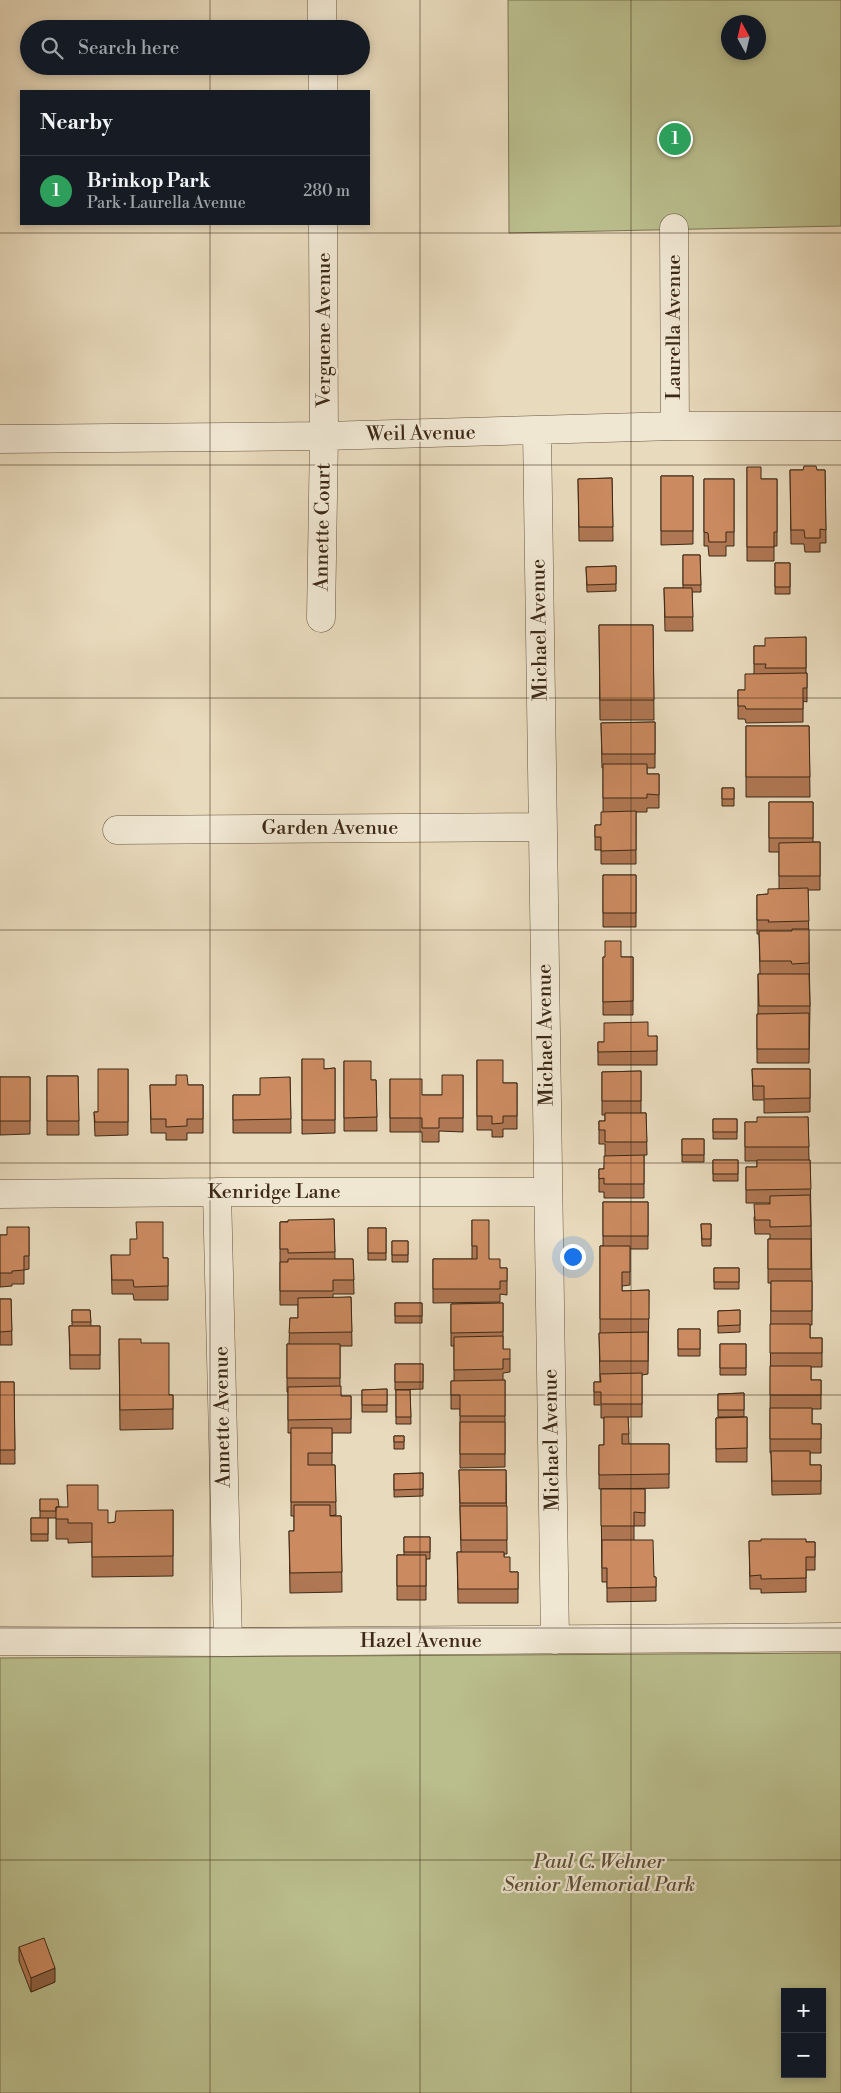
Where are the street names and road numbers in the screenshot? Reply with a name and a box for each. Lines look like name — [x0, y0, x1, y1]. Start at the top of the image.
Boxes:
street label: Verguene Avenue — [312, 252, 337, 409]
street label: Laurella Avenue — [662, 254, 687, 400]
street label: Weil Avenue — [365, 421, 476, 447]
street label: Annette Court — [309, 463, 337, 592]
street label: Michael Avenue — [526, 559, 554, 701]
street label: Garden Avenue — [262, 816, 398, 841]
street label: Michael Avenue — [532, 964, 560, 1106]
street label: Kenridge Lane — [207, 1180, 341, 1205]
street label: Annette Avenue — [209, 1346, 237, 1489]
street label: Michael Avenue — [538, 1369, 566, 1511]
street label: Hazel Avenue — [360, 1629, 482, 1654]

